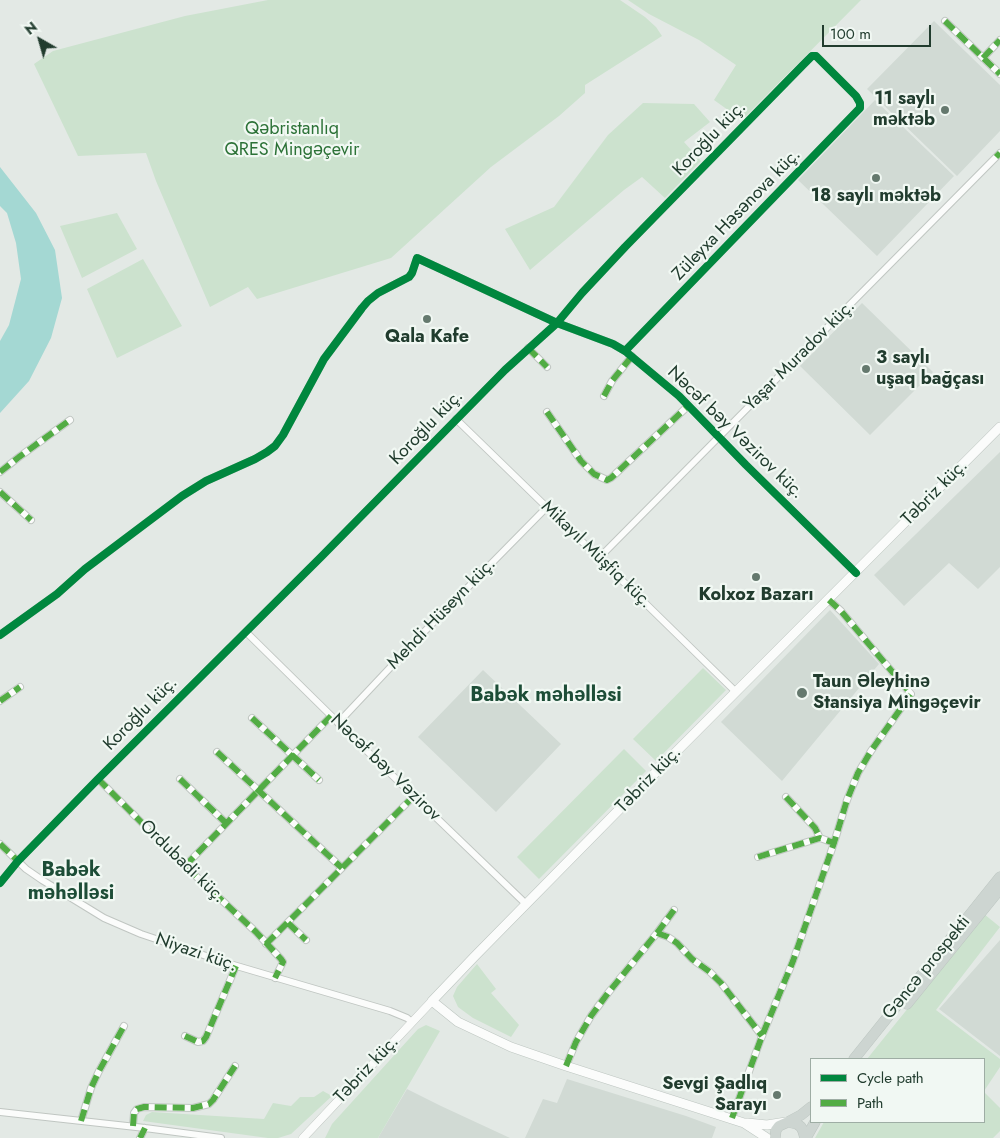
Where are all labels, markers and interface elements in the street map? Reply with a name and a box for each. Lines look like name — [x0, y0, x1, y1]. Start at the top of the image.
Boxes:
north arrow — [15, 15, 65, 65]
scale bar — [825, 15, 934, 47]
text: N — [20, 17, 41, 39]
text: 100 m — [830, 23, 871, 45]
place label: 11 saylı məktəb — [873, 89, 935, 132]
street label: Koroğlu küç. — [669, 97, 751, 181]
marker: 11 saylı məktəb — [939, 104, 951, 116]
park label: Qəbristanlıq QRES Mingəçevir — [225, 119, 359, 162]
street label: Züleyxa Həsənova küç. — [668, 145, 806, 285]
marker: 18 saylı məktəb — [870, 172, 882, 184]
place label: 18 saylı məktəb — [811, 186, 941, 208]
street label: Yaşar Muradov küç. — [740, 296, 860, 416]
marker: Qala Kafe — [421, 313, 433, 325]
place label: Qala Kafe — [385, 327, 469, 349]
place label: 3 saylı uşaq bağçası — [876, 348, 984, 390]
street label: Nəcəf bəy Vəzirov küç. — [662, 362, 808, 504]
marker: 3 saylı uşaq bağçası — [860, 363, 872, 375]
street label: Koroğlu küç. — [386, 386, 468, 470]
street label: Təbriz küç. — [897, 455, 973, 531]
street label: Mikayıl Müşfiq küç. — [536, 497, 656, 613]
street label: Mehdi Hüseyn küç. — [383, 554, 501, 674]
marker: Kolxoz Bazarı — [750, 571, 762, 583]
place label: Kolxoz Bazarı — [698, 585, 814, 607]
street label: Koroğlu küç. — [99, 672, 183, 756]
place label: Taun Əleyhinə Stansiya Mingəçevir — [813, 672, 981, 714]
district label: Babək məhəlləsi — [470, 684, 622, 708]
marker: Taun Əleyhinə Stansiya Mingəçevir — [795, 686, 809, 700]
street label: Nəcəf bəy Vəzirov — [325, 710, 445, 826]
street label: Təbriz küç. — [612, 742, 686, 818]
street label: Ordubadi küç. — [135, 816, 229, 908]
district label: Babək məhəlləsi — [28, 859, 114, 906]
street label: Gəncə prospekti — [879, 912, 975, 1024]
street label: Niyazi küç. — [152, 929, 240, 977]
street label: Təbriz küç. — [330, 1032, 404, 1108]
legend — [810, 1058, 985, 1123]
text: Cycle path — [857, 1067, 924, 1089]
place label: Sevgi Şadlıq Sarayı — [662, 1074, 767, 1116]
marker: Sevgi Şadlıq Sarayı — [771, 1089, 783, 1101]
text: Path — [857, 1092, 883, 1114]

